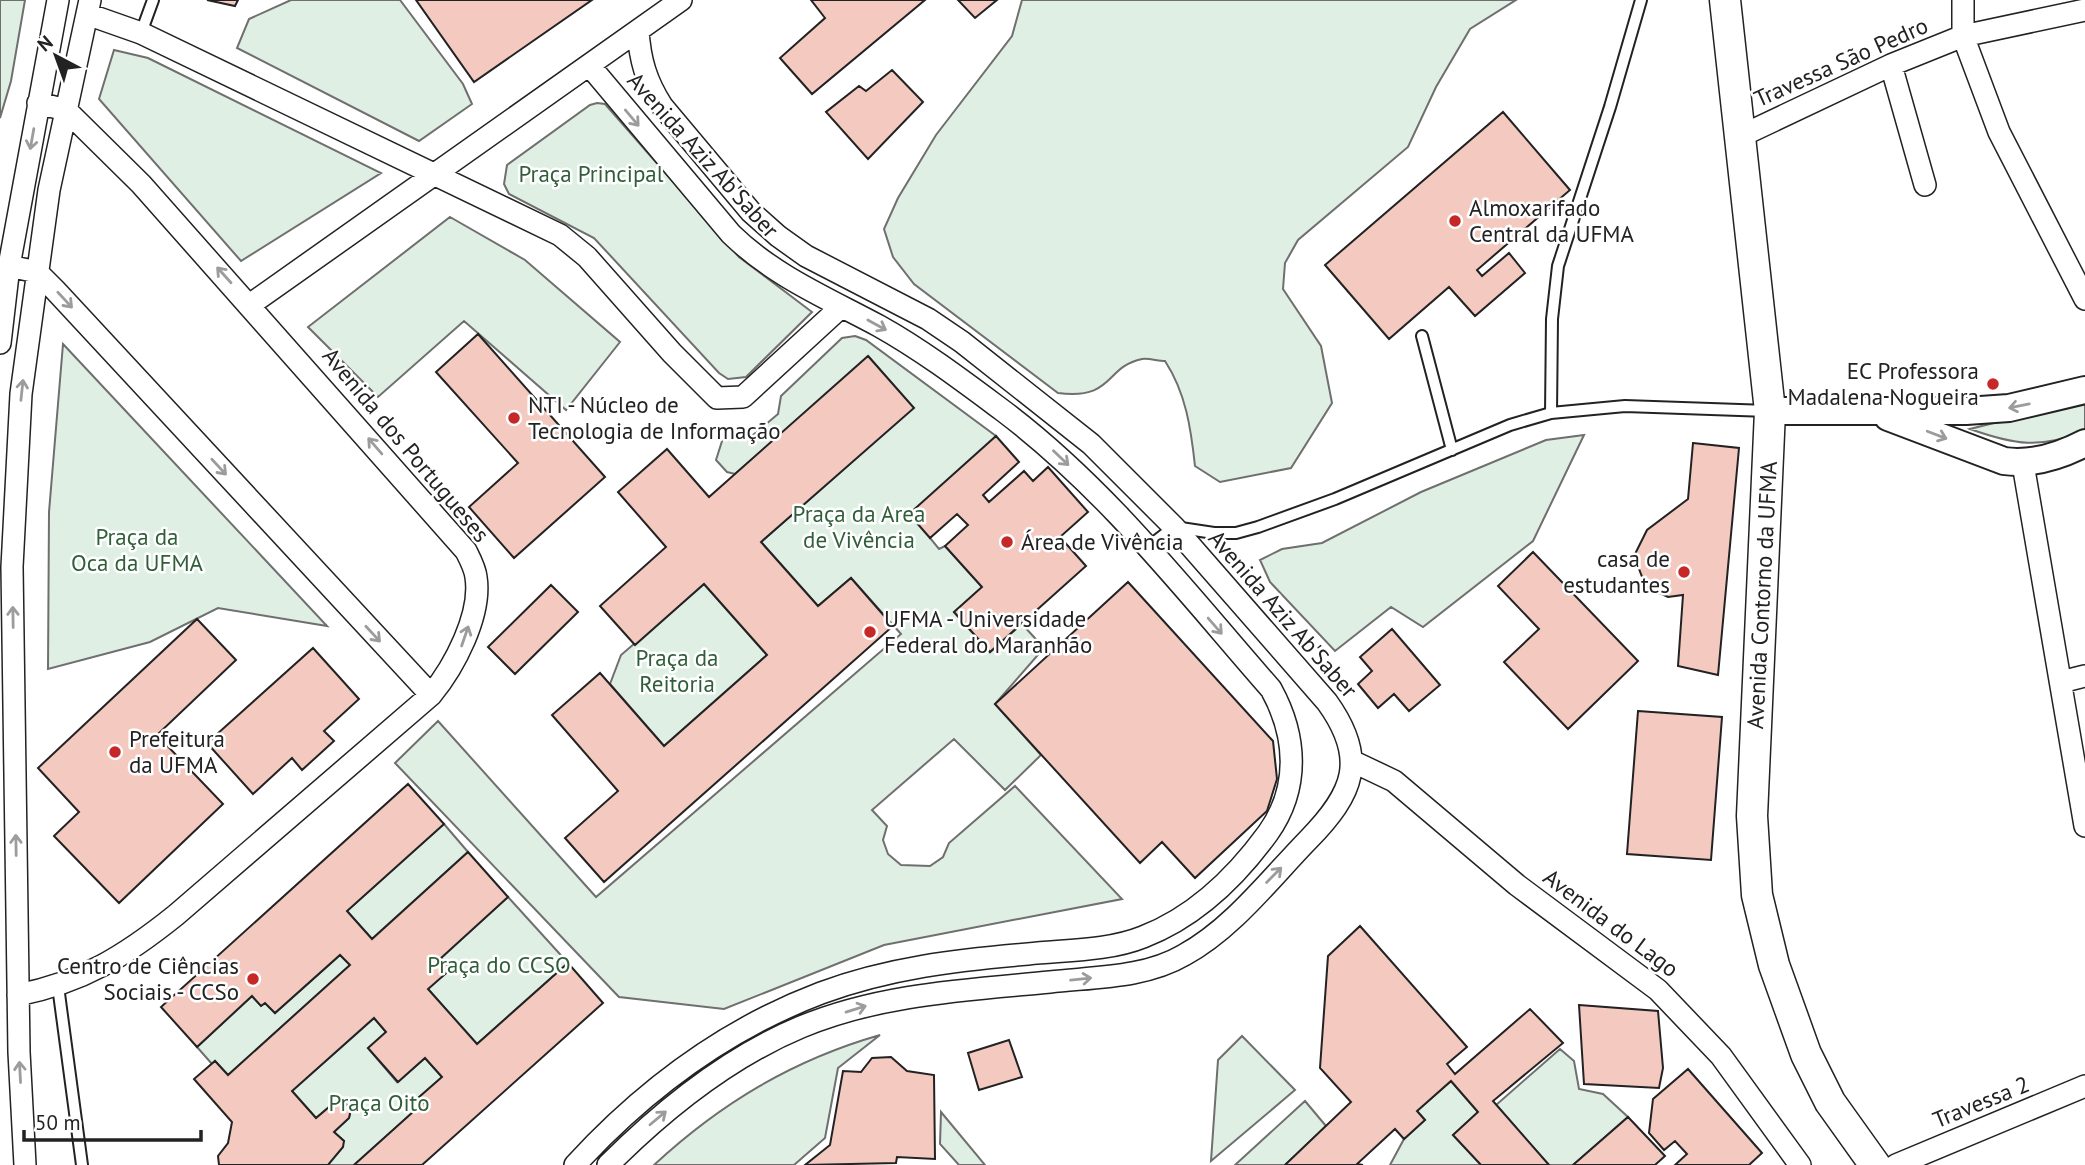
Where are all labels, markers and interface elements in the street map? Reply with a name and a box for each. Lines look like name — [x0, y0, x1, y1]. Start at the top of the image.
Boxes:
street label: Travessa São Pedro — [1749, 10, 1932, 113]
north arrow — [21, 21, 91, 91]
text: N — [32, 30, 57, 56]
street label: Avenida Aziz Ab'Saber — [621, 66, 785, 244]
one-way arrow — [625, 108, 640, 126]
one-way arrow — [25, 127, 38, 150]
park label: Praça Principal — [519, 159, 664, 188]
place label: Almoxarifado Central da UFMA — [1469, 193, 1634, 248]
marker: Almoxarifado Central da UFMA — [1447, 213, 1463, 229]
one-way arrow — [216, 267, 233, 284]
one-way arrow — [56, 291, 73, 308]
one-way arrow — [866, 319, 887, 332]
street label: Avenida dos Portugueses — [317, 342, 496, 548]
place label: EC Professora Madalena Nogueira — [1787, 356, 1979, 411]
marker: EC Professora Madalena Nogueira — [1985, 376, 2001, 392]
one-way arrow — [15, 379, 28, 402]
place label: NTI - Núcleo de Tecnologia de Informação — [528, 390, 781, 445]
one-way arrow — [2008, 400, 2031, 413]
marker: NTI - Núcleo de Tecnologia de Informação — [506, 410, 522, 426]
one-way arrow — [1926, 430, 1948, 443]
one-way arrow — [367, 437, 383, 455]
one-way arrow — [1052, 450, 1069, 467]
one-way arrow — [211, 458, 227, 476]
street label: Avenida Contorno da UFMA — [1740, 460, 1783, 730]
park label: Praça da Area de Vivência — [793, 499, 925, 554]
park label: Praça da Oca da UFMA — [71, 522, 204, 577]
street label: Avenida Aziz Ab'Saber — [1203, 524, 1364, 704]
place label: Área de Vivência — [1021, 527, 1183, 556]
marker: Área de Vivência — [999, 534, 1015, 550]
place label: casa de estudantes — [1563, 544, 1670, 599]
marker: casa de estudantes — [1676, 564, 1692, 580]
place label: UFMA - Universidade Federal do Maranhão — [884, 604, 1092, 659]
one-way arrow — [6, 606, 20, 629]
one-way arrow — [1207, 616, 1223, 634]
marker: UFMA - Universidade Federal do Maranhão — [862, 624, 878, 640]
one-way arrow — [365, 625, 382, 642]
one-way arrow — [459, 625, 472, 647]
park label: Praça da Reitoria — [636, 643, 718, 698]
place label: Prefeitura da UFMA — [129, 724, 225, 779]
marker: Prefeitura da UFMA — [107, 744, 123, 760]
one-way arrow — [9, 834, 23, 857]
street label: Avenida do Lago — [1538, 862, 1685, 983]
one-way arrow — [1265, 867, 1282, 884]
park label: Praça do CCSO — [427, 950, 571, 979]
place label: Centro de Ciências Sociais - CCSo — [57, 951, 239, 1006]
marker: Centro de Ciências Sociais - CCSo — [245, 971, 261, 987]
one-way arrow — [1069, 972, 1091, 985]
one-way arrow — [844, 1001, 866, 1014]
one-way arrow — [13, 1062, 26, 1084]
street label: Travessa 2 — [1928, 1069, 2033, 1134]
park label: Praça Oito — [329, 1088, 429, 1117]
scale bar — [24, 1098, 201, 1142]
text: 50 m — [35, 1109, 81, 1136]
one-way arrow — [649, 1110, 667, 1126]

